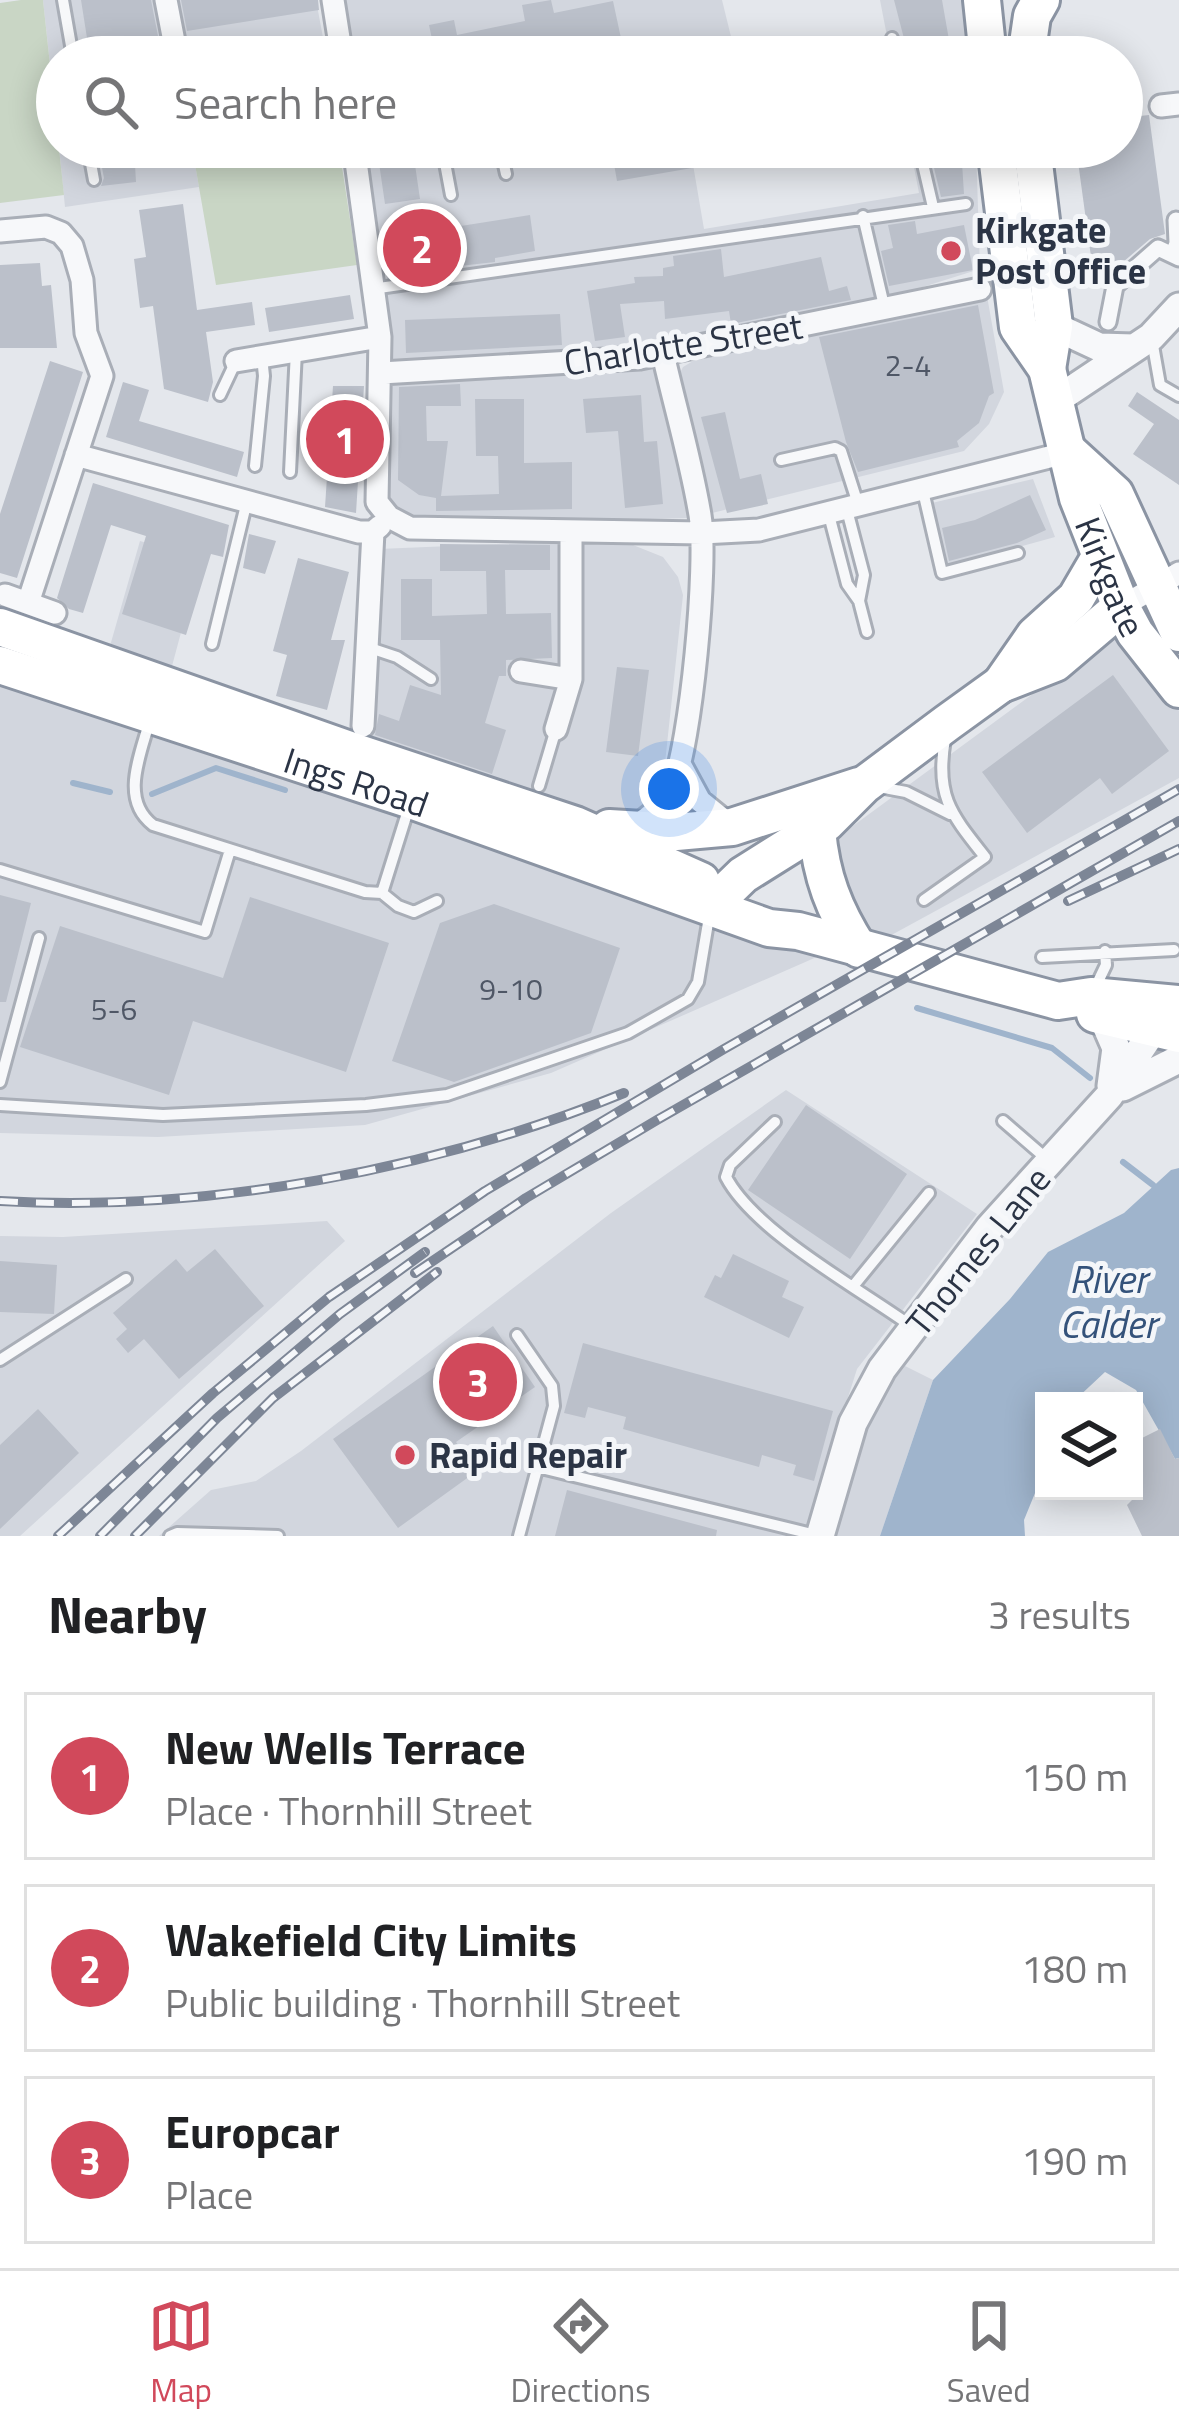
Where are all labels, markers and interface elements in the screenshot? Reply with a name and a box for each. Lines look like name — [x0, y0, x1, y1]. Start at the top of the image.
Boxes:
search box — [36, 36, 1143, 168]
text: Search here — [174, 68, 397, 136]
icon: search — [78, 69, 144, 135]
place label: Kirkgate Post Office — [975, 202, 1146, 298]
pin: 2 — [383, 203, 461, 293]
marker: Kirkgate Post Office — [938, 238, 964, 264]
street label: Charlotte Street — [560, 297, 806, 390]
house number: 2-4 — [885, 342, 931, 388]
pin: 1 — [306, 394, 384, 484]
street label: Kirkgate — [1061, 509, 1160, 647]
street label: Ings Road — [277, 732, 437, 831]
your location — [639, 759, 699, 819]
house number: 9-10 — [479, 966, 543, 1012]
house number: 5-6 — [91, 986, 137, 1032]
street label: Thornes Lane — [892, 1154, 1063, 1348]
water label: River Calder — [1060, 1249, 1161, 1353]
pin: 3 — [439, 1337, 517, 1427]
map controls — [1035, 1392, 1143, 1500]
button: layers — [1035, 1392, 1143, 1500]
place label: Rapid Repair — [429, 1427, 627, 1482]
marker: Rapid Repair — [392, 1442, 418, 1468]
text: Nearby — [48, 1575, 207, 1653]
text: 3 results — [988, 1585, 1131, 1644]
text: New Wells Terrace — [165, 1713, 526, 1781]
text: 1 — [79, 1747, 101, 1806]
text: 150 m — [1021, 1747, 1128, 1806]
text: Place · Thornhill Street — [165, 1781, 532, 1840]
text: Wakefield City Limits — [165, 1905, 577, 1973]
text: 2 — [79, 1939, 101, 1998]
text: 180 m — [1021, 1939, 1128, 1998]
text: Public building · Thornhill Street — [165, 1973, 680, 2032]
text: Europcar — [165, 2097, 340, 2165]
text: 3 — [79, 2131, 101, 2190]
text: 190 m — [1021, 2131, 1128, 2190]
text: Place — [165, 2165, 253, 2224]
tab: Map — [148, 2293, 214, 2415]
tab: Directions — [511, 2293, 650, 2415]
tab: Saved — [947, 2293, 1031, 2415]

